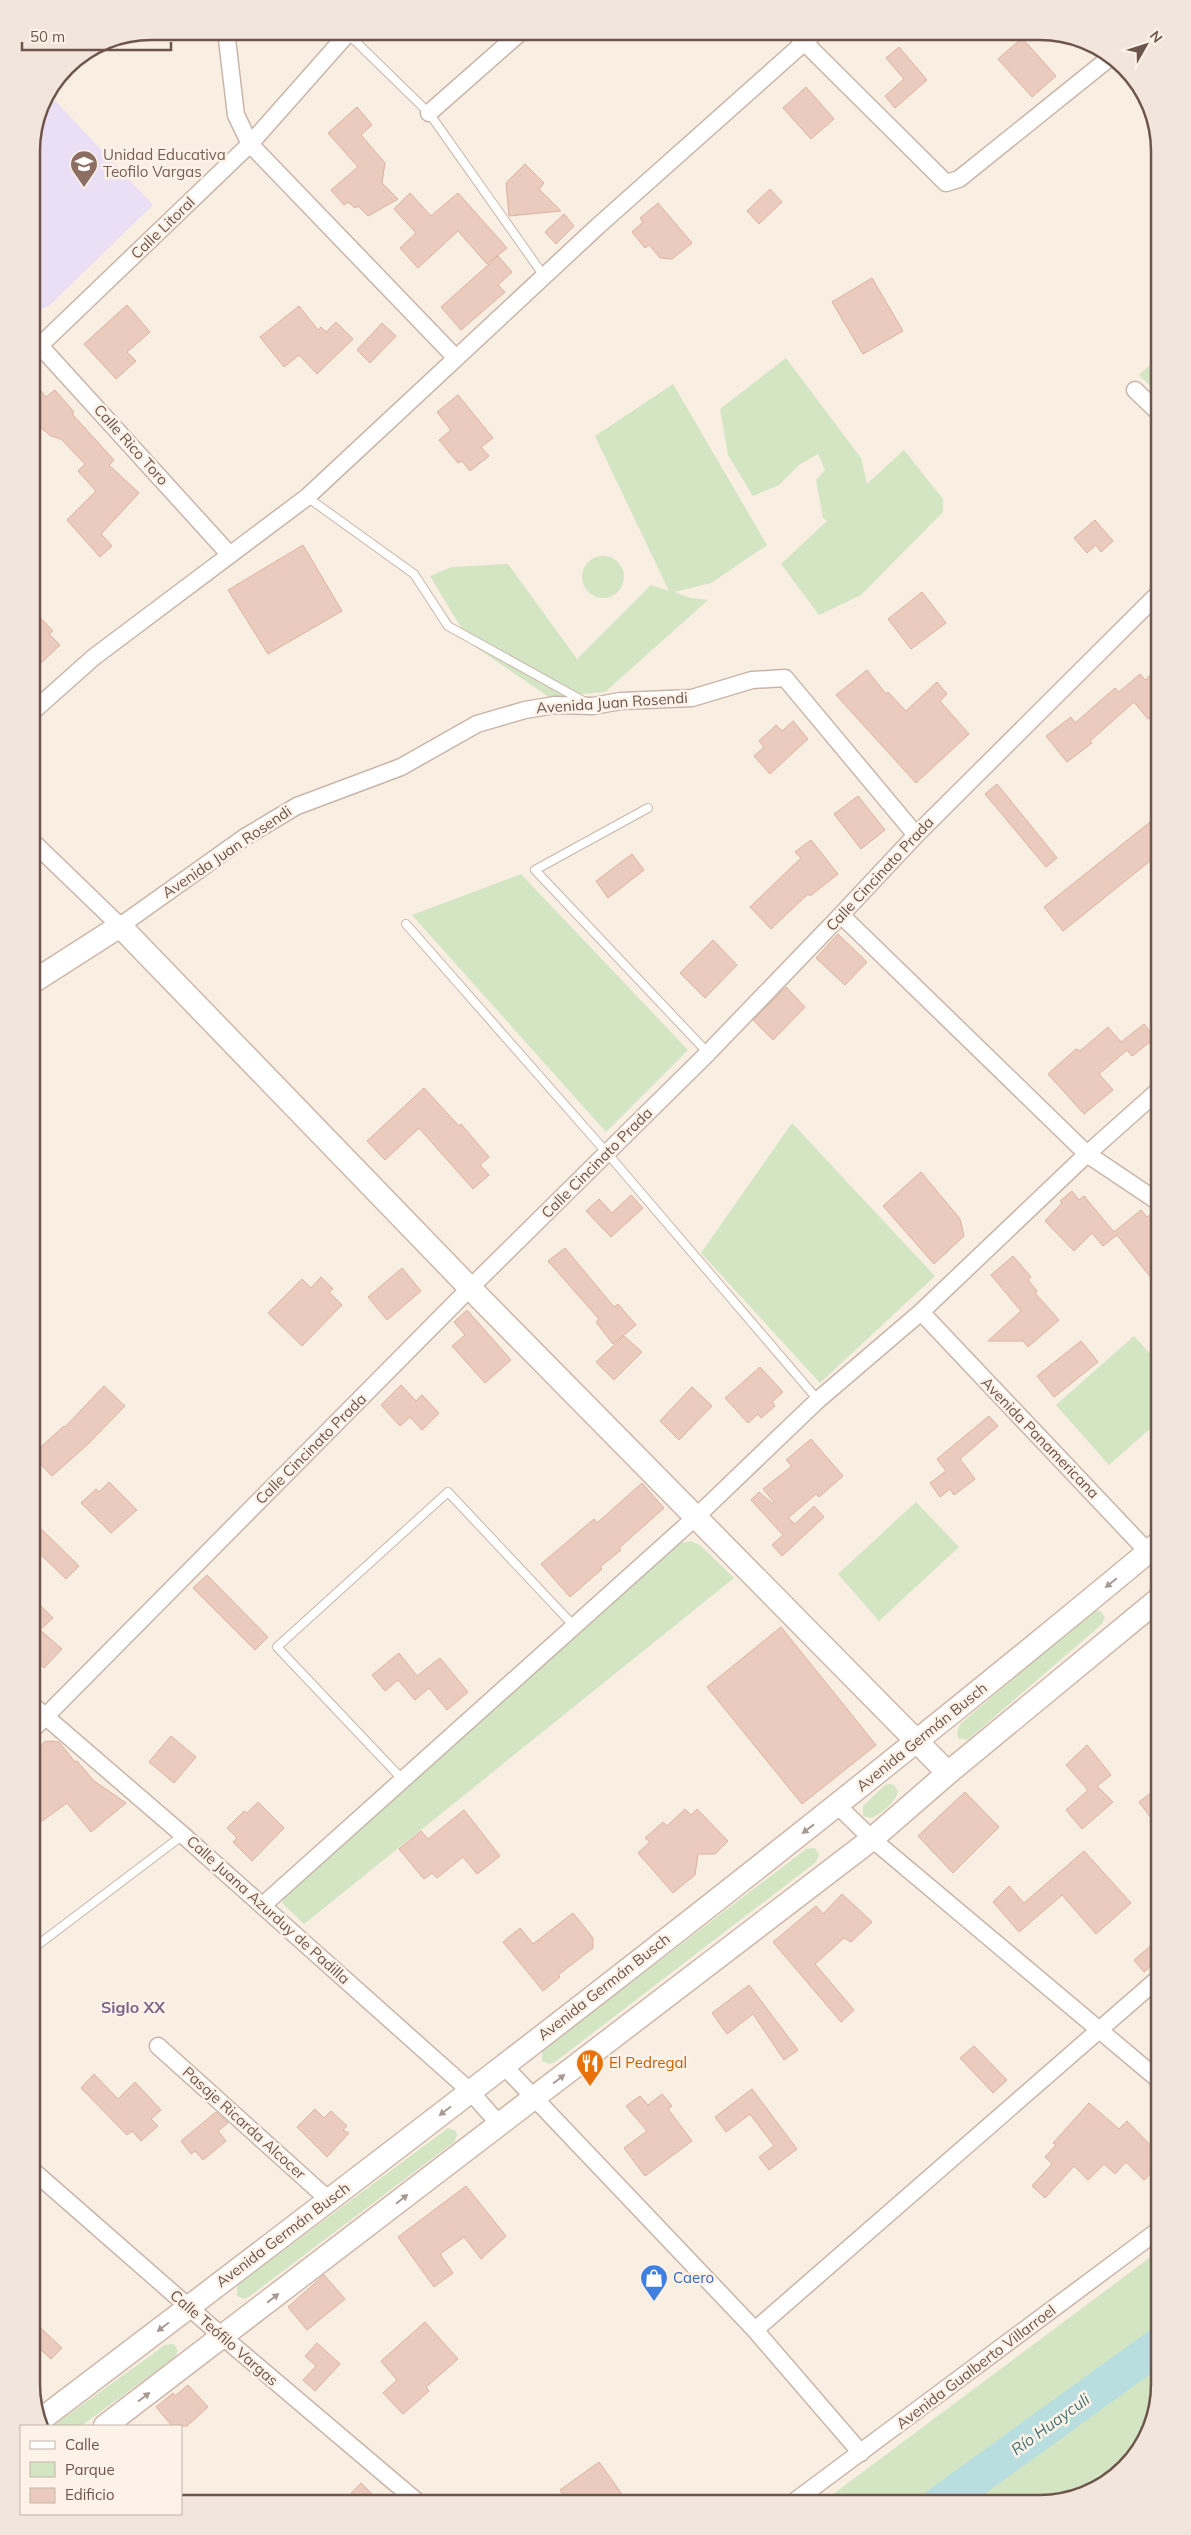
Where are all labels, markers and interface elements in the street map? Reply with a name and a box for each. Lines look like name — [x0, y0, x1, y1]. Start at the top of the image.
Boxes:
scale bar — [22, 20, 171, 52]
north arrow — [1121, 20, 1171, 70]
text: 50 m — [30, 27, 65, 46]
text: N — [1146, 27, 1166, 47]
place label: Unidad Educativa Teofilo Vargas — [103, 145, 226, 181]
school or university icon: Unidad Educativa Teofilo Vargas — [69, 149, 99, 188]
street label: Calle Litoral — [127, 192, 199, 263]
street label: Calle Rico Toro — [90, 400, 173, 489]
street label: Avenida Juan Rosendi — [536, 688, 688, 717]
street label: Avenida Juan Rosendi — [158, 801, 295, 902]
street label: Calle Cincinato Prada — [822, 813, 937, 935]
street label: Calle Cincinato Prada — [537, 1103, 656, 1222]
street label: Avenida Panamericana — [977, 1373, 1103, 1502]
street label: Calle Cincinato Prada — [251, 1389, 370, 1508]
one-way arrow — [1104, 1577, 1117, 1588]
street label: Avenida Germán Busch — [852, 1678, 991, 1795]
one-way arrow — [801, 1824, 815, 1834]
street label: Calle Juana Azurduy de Padilla — [183, 1831, 354, 1988]
street label: Avenida Germán Busch — [534, 1929, 674, 2044]
district label: Siglo XX — [101, 1997, 165, 2017]
restaurant icon: El Pedregal — [575, 2048, 605, 2087]
place label: El Pedregal — [609, 2053, 687, 2072]
street label: Pasaje Ricarda Alcocer — [179, 2062, 310, 2183]
one-way arrow — [552, 2073, 565, 2084]
one-way arrow — [438, 2106, 452, 2116]
street label: Avenida Germán Busch — [212, 2178, 353, 2291]
one-way arrow — [395, 2193, 408, 2204]
shop icon: Caero — [639, 2263, 669, 2302]
place label: Caero — [673, 2268, 714, 2287]
street label: Calle Teófilo Vargas — [166, 2286, 282, 2390]
one-way arrow — [266, 2293, 279, 2304]
street label: Avenida Gualberto Villarroel — [892, 2300, 1059, 2433]
one-way arrow — [157, 2321, 170, 2332]
water label: Río Huayculi — [1007, 2389, 1093, 2459]
one-way arrow — [137, 2392, 151, 2402]
legend — [20, 2425, 182, 2515]
text: Calle — [65, 2435, 99, 2454]
text: Parque — [65, 2460, 115, 2479]
text: Edificio — [65, 2485, 115, 2504]

